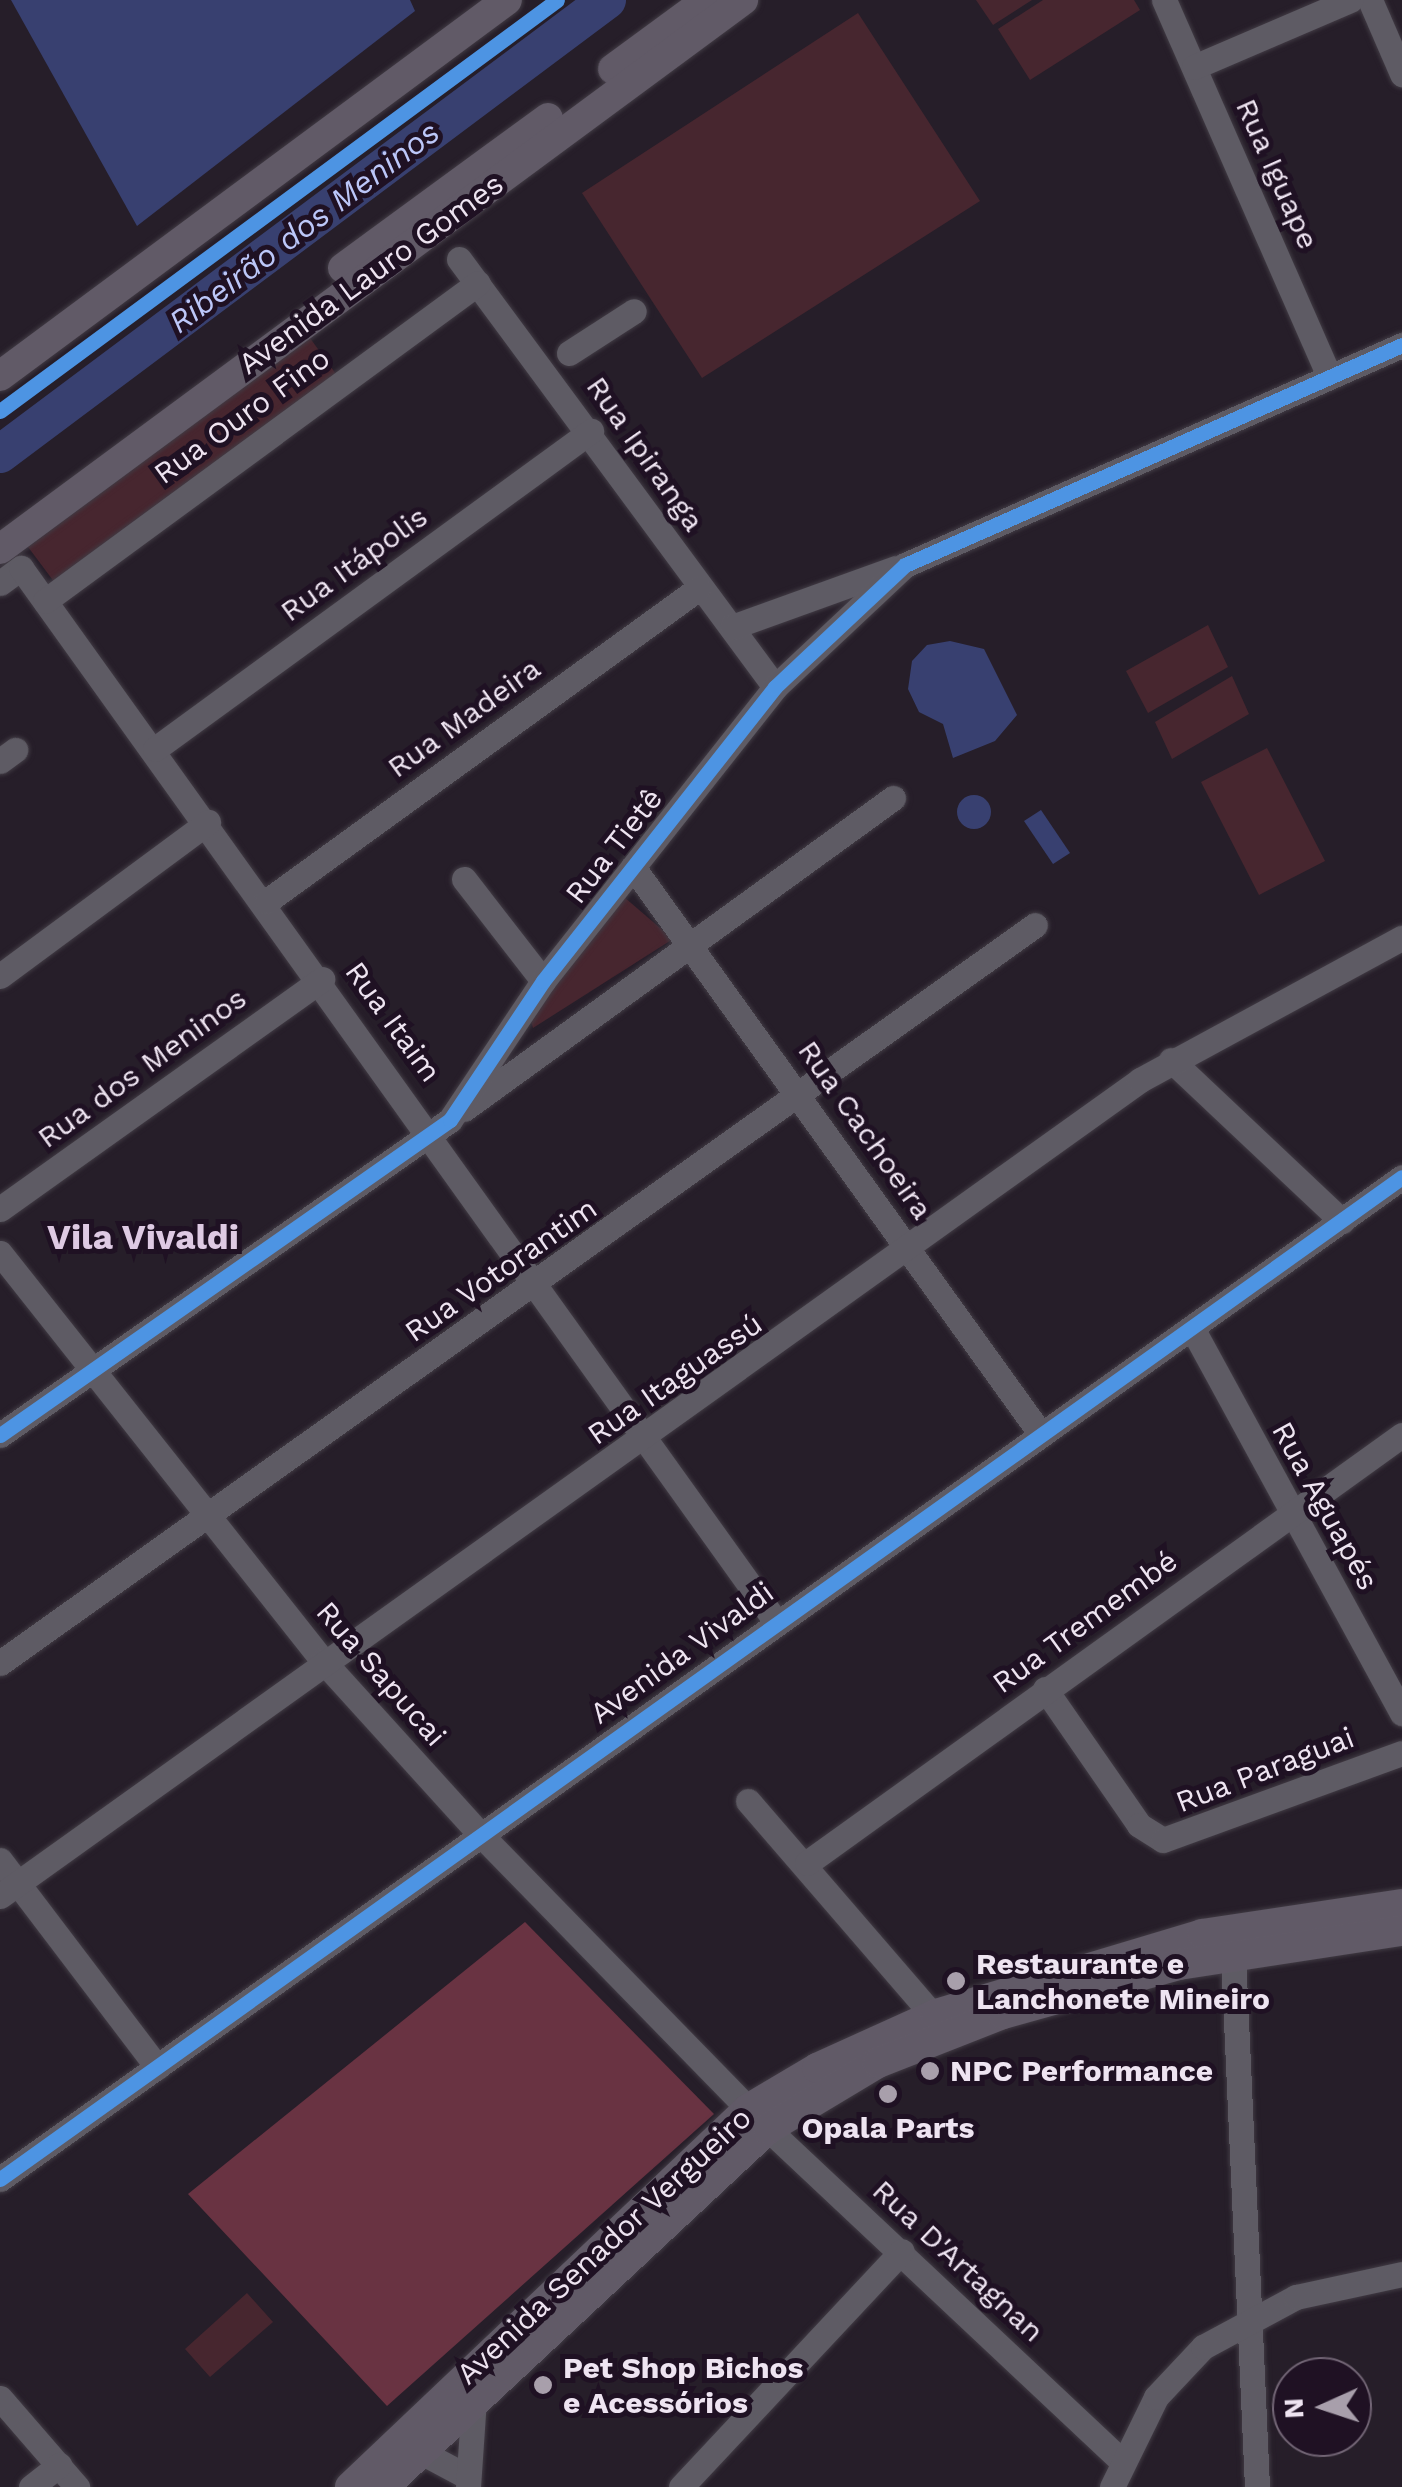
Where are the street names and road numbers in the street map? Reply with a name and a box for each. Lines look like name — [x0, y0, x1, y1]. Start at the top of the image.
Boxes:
street label: Rua Iguape — [1228, 93, 1326, 255]
street label: Avenida Lauro Gomes — [231, 166, 511, 382]
street label: Rua Ouro Fino — [147, 340, 337, 492]
street label: Rua Ipiranga — [578, 369, 712, 539]
street label: Rua Itápolis — [273, 498, 435, 630]
street label: Rua Madeira — [380, 650, 548, 786]
street label: Rua Tietê — [557, 781, 671, 911]
street label: Rua Itaim — [337, 955, 449, 1089]
street label: Rua dos Meninos — [30, 980, 254, 1156]
street label: Rua Cachoeira — [790, 1034, 940, 1226]
street label: Rua Votorantim — [397, 1190, 605, 1350]
street label: Rua Itaguassú — [581, 1305, 769, 1453]
street label: Rua Aguapés — [1264, 1415, 1386, 1597]
street label: Rua Tremembé — [985, 1542, 1185, 1702]
street label: Avenida Vivaldi — [582, 1574, 782, 1732]
street label: Rua Sapucai — [308, 1594, 454, 1754]
street label: Rua Paraguai — [1170, 1719, 1360, 1821]
street label: Avenida Senador Vergueiro — [448, 2099, 760, 2393]
street label: Rua D'Artagnan — [865, 2172, 1051, 2350]

